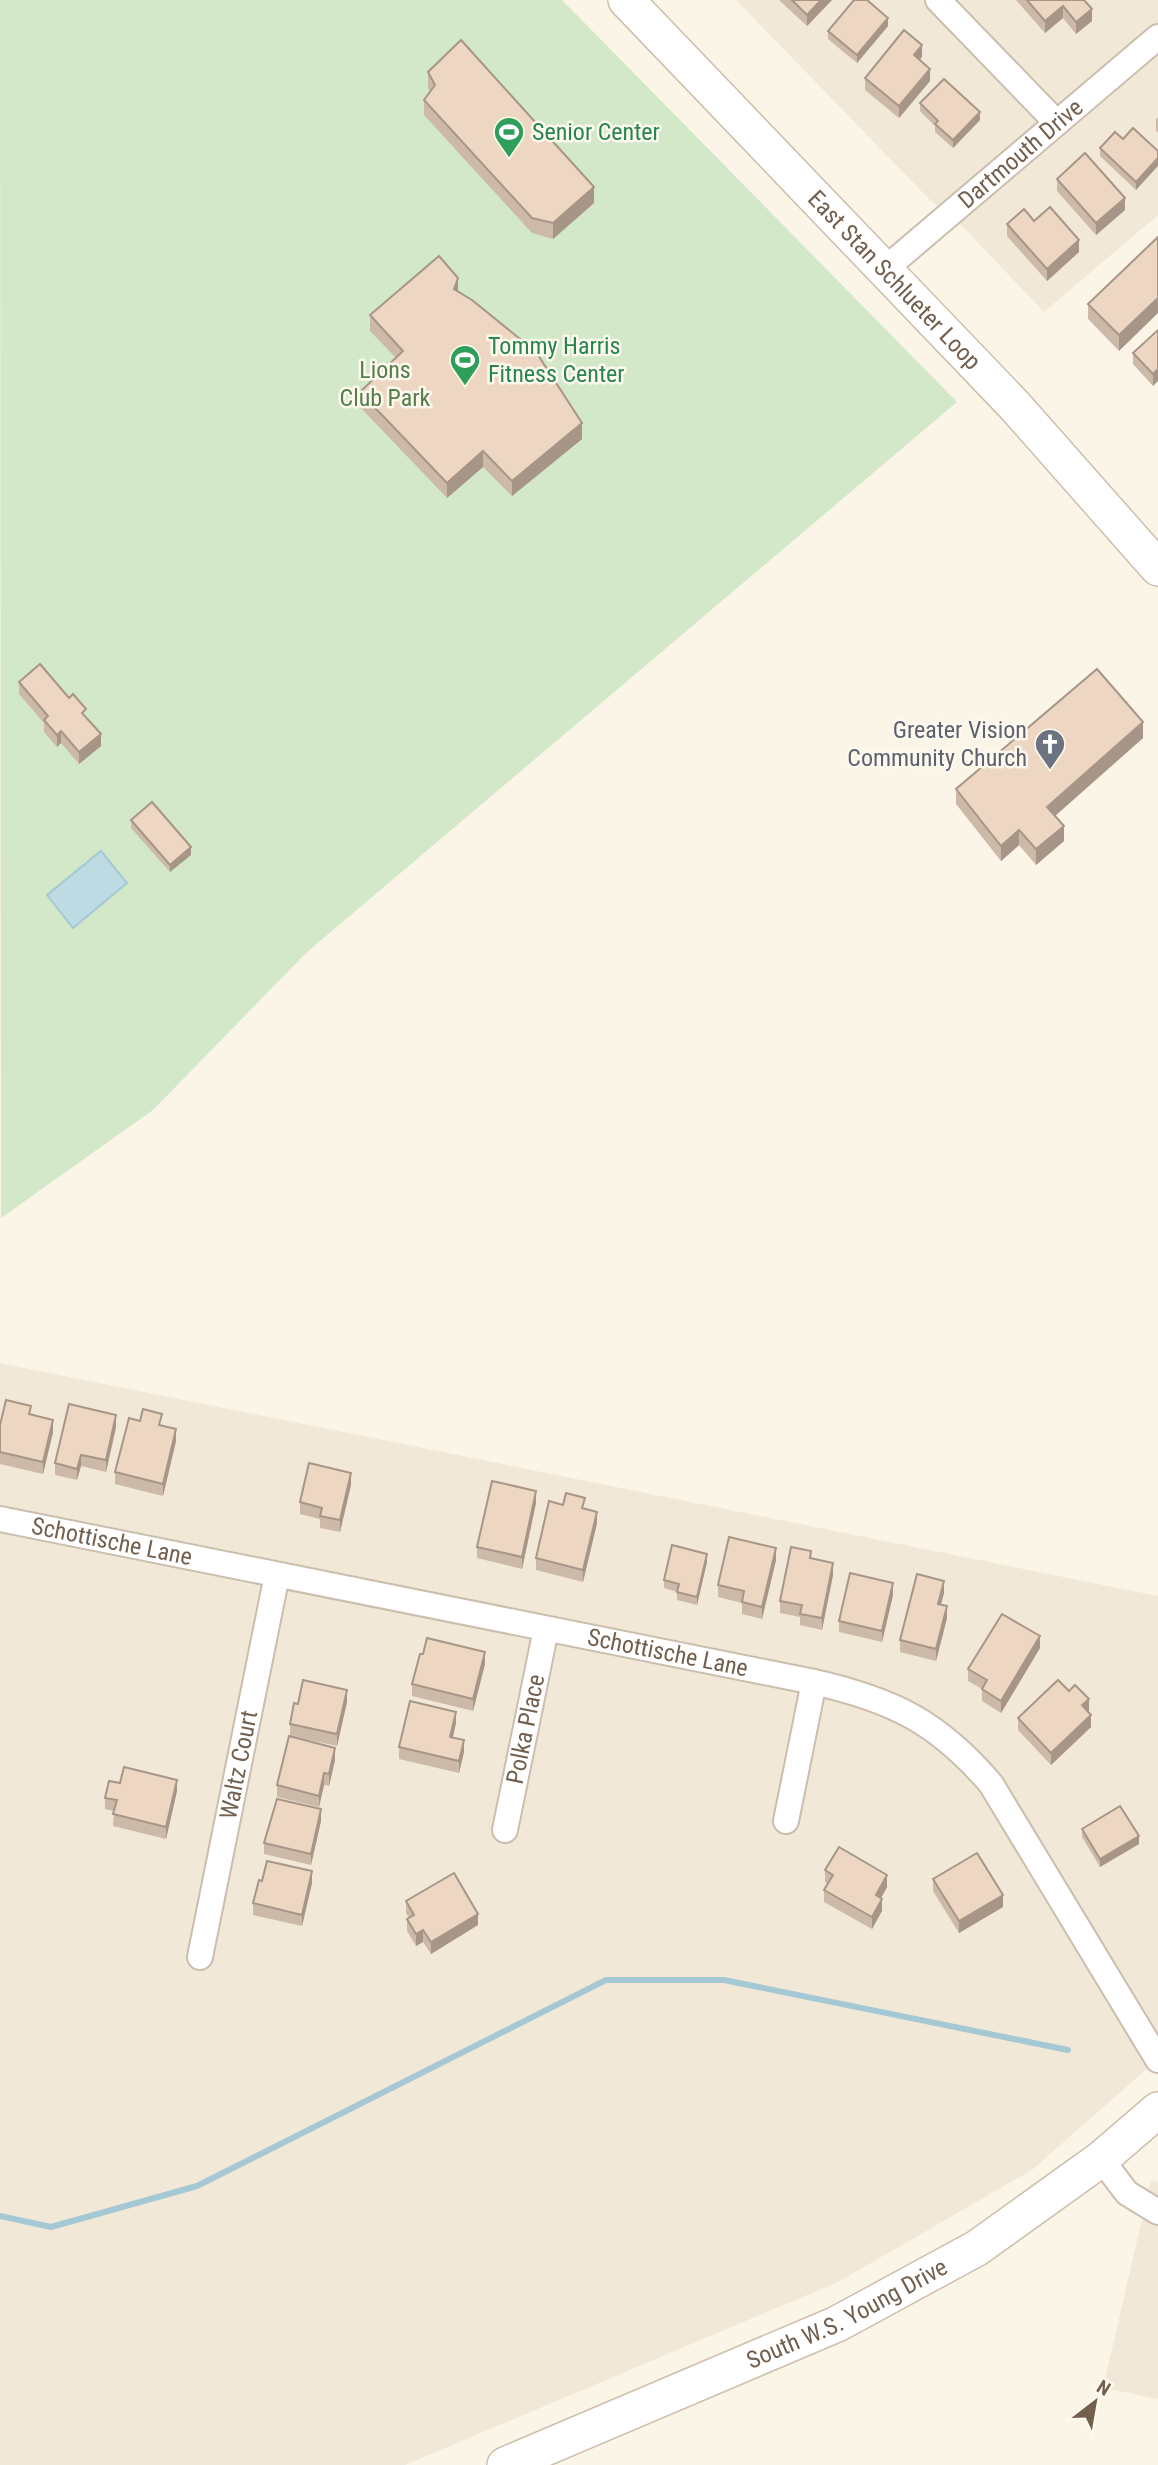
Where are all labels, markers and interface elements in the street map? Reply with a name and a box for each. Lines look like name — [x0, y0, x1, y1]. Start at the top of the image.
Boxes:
street label: Dartmouth Drive — [953, 93, 1088, 214]
sports icon: Senior Center — [492, 115, 526, 159]
place label: Senior Center — [532, 118, 660, 146]
street label: East Stan Schlueter Loop — [802, 185, 987, 376]
place label: Tommy Harris Fitness Center — [488, 332, 625, 388]
sports icon: Tommy Harris Fitness Center — [448, 343, 482, 387]
park label: Lions Club Park — [340, 356, 431, 412]
place label: Greater Vision Community Church — [847, 716, 1027, 772]
church icon: Greater Vision Community Church — [1033, 727, 1067, 771]
street label: Schottische Lane — [29, 1512, 195, 1571]
street label: Schottische Lane — [585, 1623, 750, 1682]
street label: Polka Place — [501, 1672, 550, 1786]
street label: Waltz Court — [214, 1708, 263, 1822]
street label: South W.S. Young Drive — [742, 2253, 952, 2375]
north arrow — [1060, 2367, 1130, 2437]
text: N — [1093, 2375, 1114, 2401]

